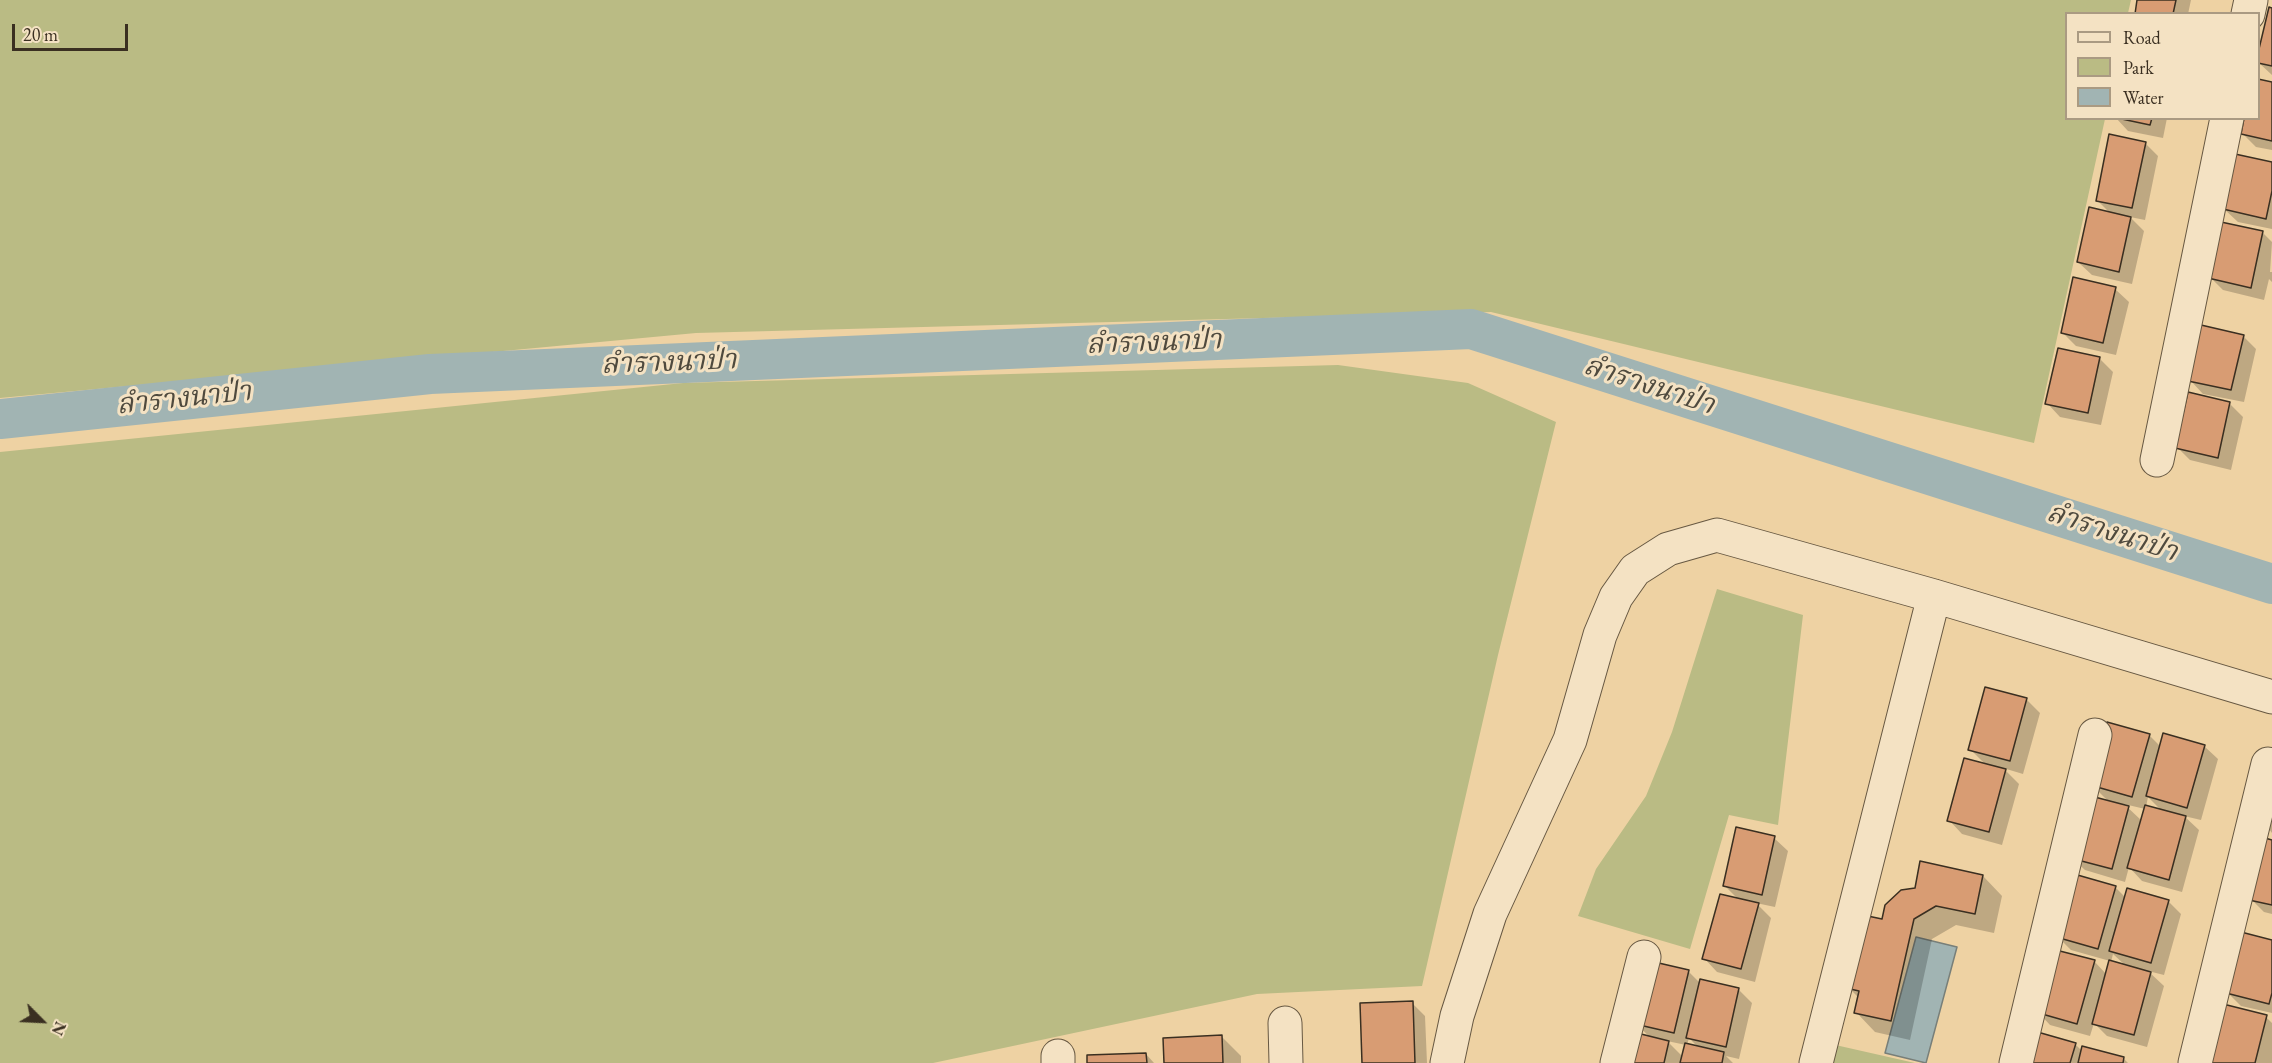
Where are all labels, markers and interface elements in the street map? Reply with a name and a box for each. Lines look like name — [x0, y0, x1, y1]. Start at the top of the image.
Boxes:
scale bar — [15, 12, 130, 50]
legend — [2065, 12, 2260, 120]
text: 20 m — [23, 23, 58, 46]
text: Road — [2123, 26, 2161, 49]
text: Park — [2123, 56, 2154, 79]
text: Water — [2123, 86, 2164, 109]
water label: ลำรางนาป่า — [1086, 324, 1222, 362]
water label: ลำรางนาป่า — [601, 344, 737, 382]
water label: ลำรางนาป่า — [1580, 349, 1718, 423]
water label: ลำรางนาป่า — [115, 375, 253, 423]
water label: ลำรางนาป่า — [2043, 496, 2181, 570]
north arrow — [12, 991, 72, 1051]
text: N — [47, 1018, 71, 1039]

